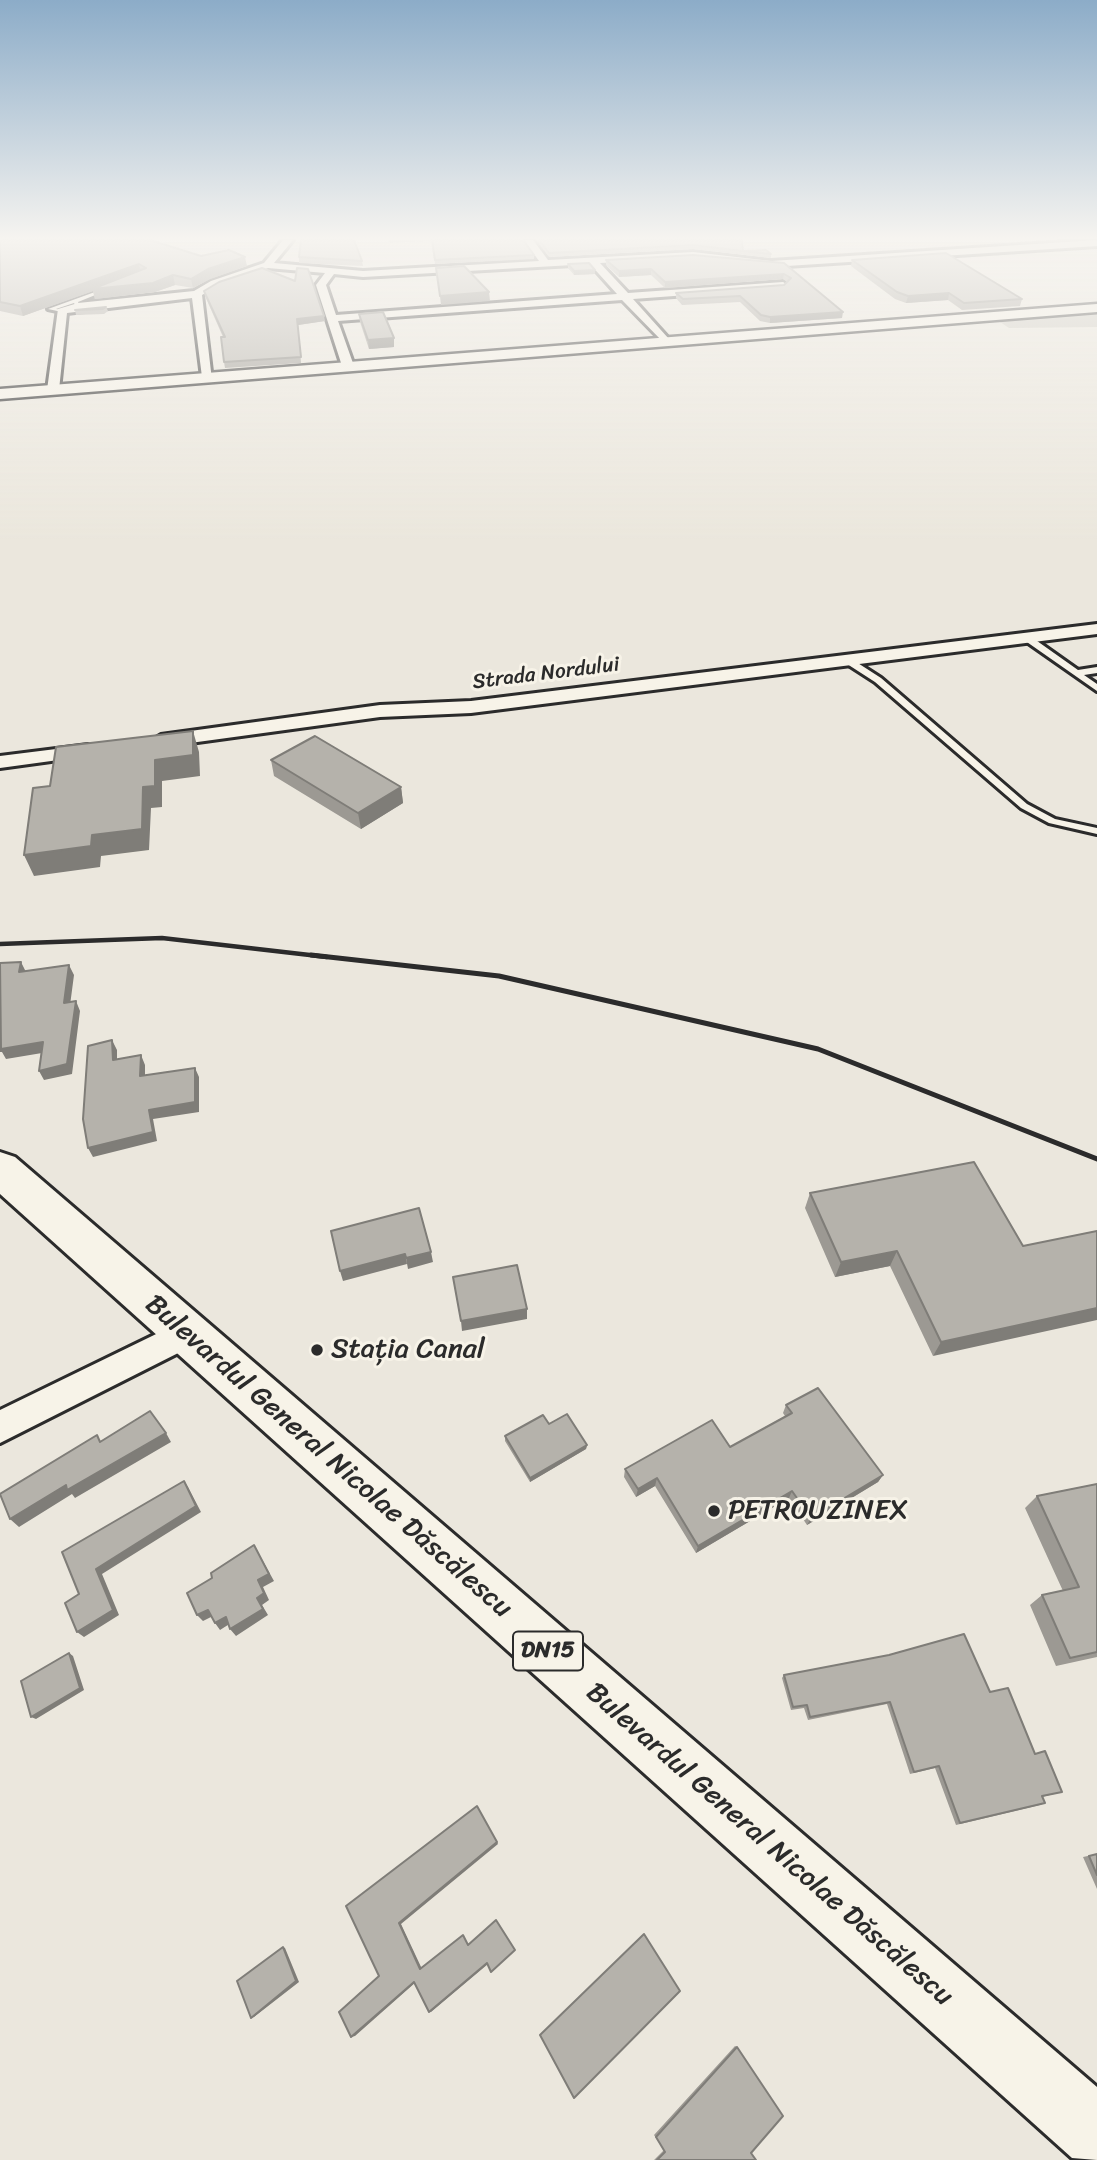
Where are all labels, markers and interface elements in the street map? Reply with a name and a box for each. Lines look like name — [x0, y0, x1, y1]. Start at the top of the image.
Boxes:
street label: Strada Nordului — [471, 652, 621, 696]
street label: Bulevardul General Nicolae Dăscălescu — [137, 1288, 519, 1626]
place label: Stația Canal — [331, 1333, 485, 1367]
marker: Stația Canal — [309, 1342, 325, 1358]
place label: PETROUZINEX — [728, 1494, 908, 1528]
marker: PETROUZINEX — [706, 1503, 722, 1519]
road number: DN15 — [513, 1632, 583, 1670]
street label: Bulevardul General Nicolae Dăscălescu — [578, 1676, 960, 2014]

